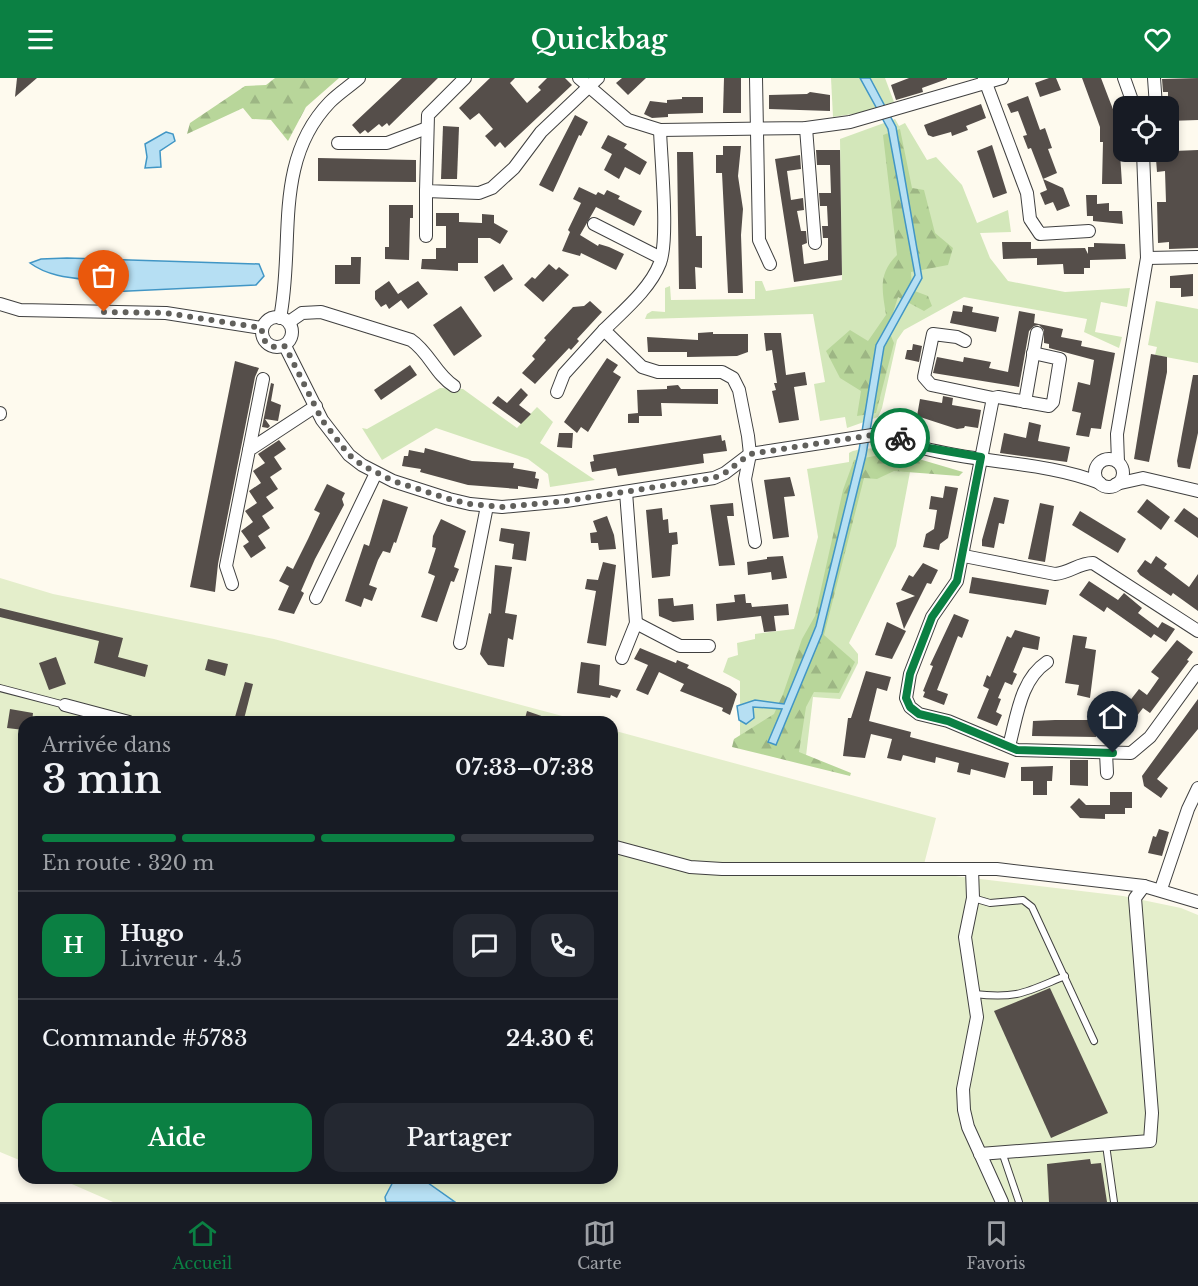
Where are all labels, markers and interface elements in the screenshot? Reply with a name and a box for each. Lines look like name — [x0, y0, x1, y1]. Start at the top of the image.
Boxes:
icon: menu — [24, 23, 57, 56]
text: Quickbag — [531, 23, 667, 56]
icon: heart — [1141, 23, 1174, 56]
map controls — [1113, 96, 1179, 162]
button: locate — [1113, 96, 1179, 162]
pin — [78, 250, 129, 312]
icon: bag — [87, 259, 120, 292]
courier — [870, 408, 930, 468]
icon: bike — [884, 422, 917, 455]
pin — [1087, 691, 1138, 753]
icon: home — [1096, 700, 1129, 733]
text: Arrivée dans — [42, 733, 171, 757]
text: 07:33–07:38 — [455, 754, 594, 781]
text: 3 min — [42, 755, 162, 804]
text: En route · 320 m — [42, 851, 214, 875]
button: chat — [453, 914, 516, 977]
button: phone — [531, 914, 594, 977]
text: Hugo — [120, 920, 184, 947]
text: H — [63, 932, 84, 959]
text: Livreur · 4.5 — [120, 947, 242, 971]
text: Commande #5783 — [42, 1025, 247, 1052]
text: 24.30 € — [506, 1025, 594, 1052]
button: Aide — [42, 1103, 312, 1172]
button: Partager — [324, 1103, 594, 1172]
tab: Accueil — [172, 1217, 232, 1273]
tab: Carte — [577, 1217, 622, 1273]
tab: Favoris — [967, 1217, 1026, 1273]

